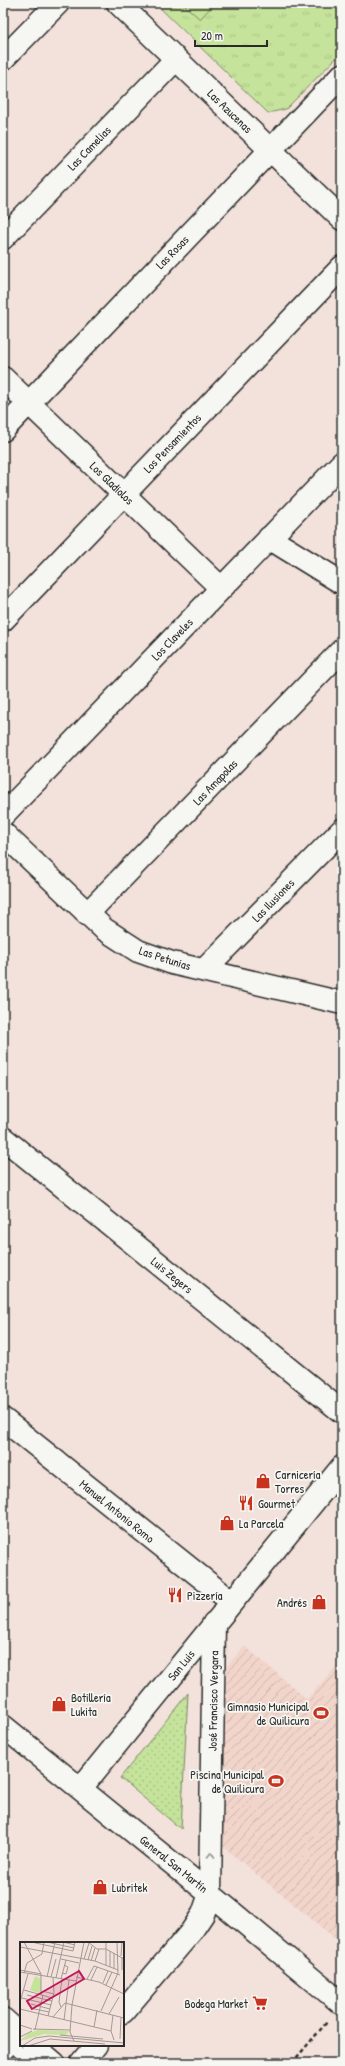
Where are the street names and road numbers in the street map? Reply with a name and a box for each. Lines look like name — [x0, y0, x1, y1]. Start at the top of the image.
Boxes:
street label: Las Azucenas — [204, 85, 257, 137]
street label: Las Camelias — [63, 122, 115, 174]
street label: Las Rosas — [152, 231, 193, 273]
street label: Los Pensamientos — [139, 409, 205, 476]
street label: Los Gladiolos — [86, 458, 138, 509]
street label: Los Claveles — [147, 614, 197, 664]
street label: Las Amapolas — [189, 755, 241, 809]
street label: Las Ilusiones — [248, 874, 298, 925]
street label: Las Petunias — [137, 942, 193, 974]
street label: Luis Zegers — [147, 1253, 197, 1297]
street label: Manuel Antonio Romo — [76, 1475, 158, 1547]
street label: San Luis — [163, 1646, 199, 1684]
street label: José Francisco Vergara — [204, 1650, 222, 1751]
street label: General San Martín — [136, 1831, 212, 1897]

